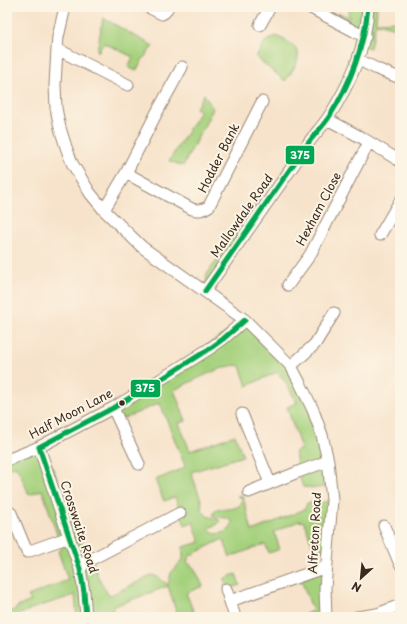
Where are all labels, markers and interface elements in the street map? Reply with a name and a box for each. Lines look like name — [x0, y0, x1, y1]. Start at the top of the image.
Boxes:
street label: Hodder Bank — [193, 120, 243, 196]
line badge: 375 — [285, 145, 315, 165]
text: 375 — [290, 146, 310, 163]
street label: Hexham Close — [291, 168, 345, 249]
street label: Mallowdale Road — [206, 170, 277, 261]
line badge: 375 — [130, 379, 161, 398]
text: 375 — [135, 379, 155, 396]
street label: Half Moon Lane — [26, 383, 116, 443]
unlabelled marker — [117, 398, 127, 408]
street label: Crosswaite Road — [56, 478, 103, 575]
street label: Alfreton Road — [303, 492, 325, 574]
north arrow — [341, 558, 381, 598]
text: N — [348, 578, 364, 597]

